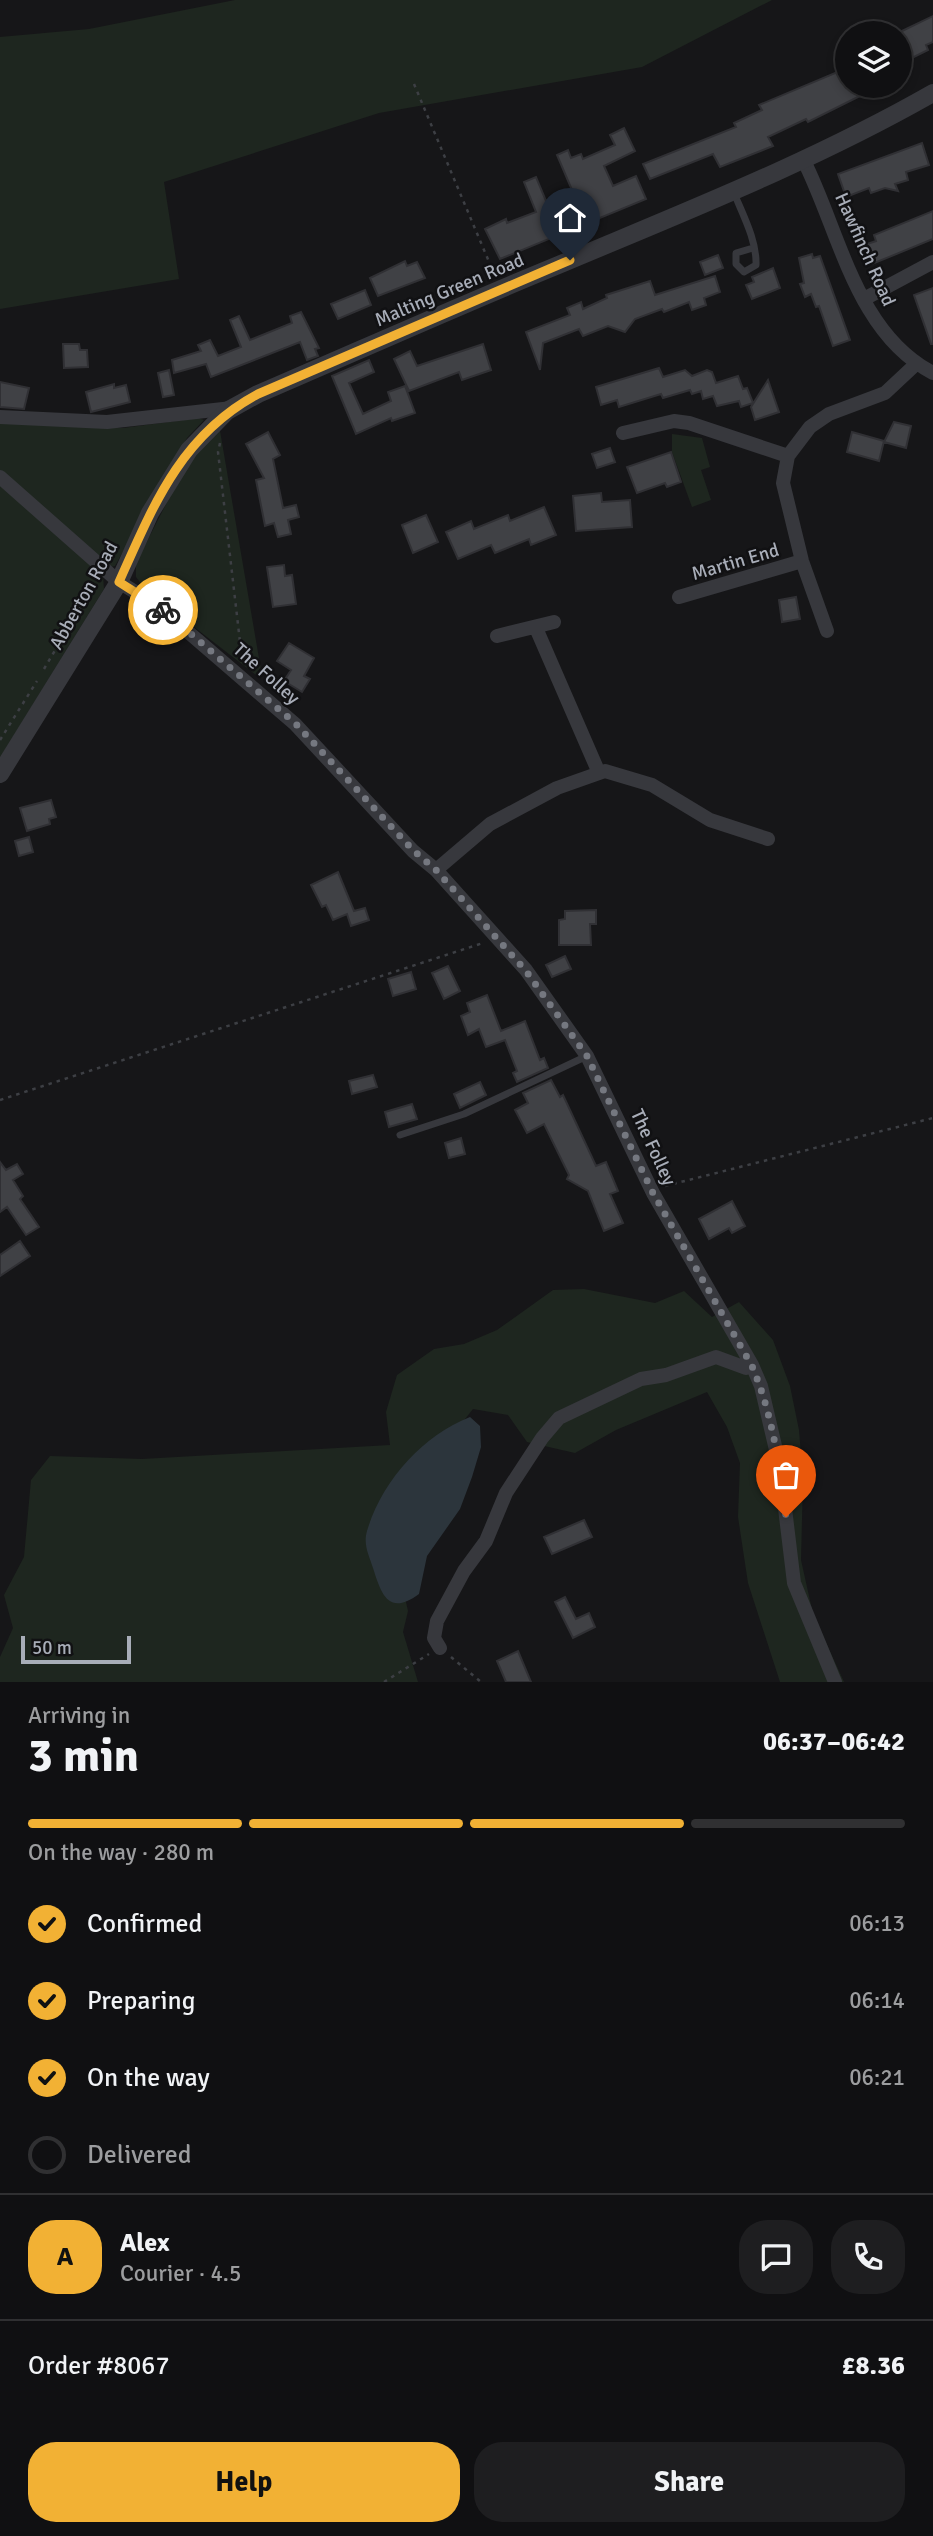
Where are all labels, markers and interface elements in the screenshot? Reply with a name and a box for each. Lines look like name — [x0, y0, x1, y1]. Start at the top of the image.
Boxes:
map controls — [835, 21, 912, 98]
button: layers — [835, 21, 912, 98]
pin — [540, 188, 600, 260]
street label: Hawfinch Road — [829, 189, 901, 310]
icon: home — [551, 199, 589, 237]
street label: Malting Green Road — [371, 248, 528, 332]
street label: Abberton Road — [44, 537, 123, 654]
street label: Martin End — [689, 538, 782, 586]
courier — [128, 575, 198, 645]
icon: bike — [144, 591, 182, 629]
street label: The Folley — [228, 638, 305, 710]
street label: The Folley — [625, 1105, 681, 1190]
pin — [756, 1445, 816, 1517]
icon: bag — [767, 1456, 805, 1494]
scale bar — [21, 1633, 131, 1665]
text: 50 m — [32, 1636, 72, 1660]
text: Arriving in — [28, 1701, 130, 1730]
text: 06:37–06:42 — [763, 1726, 905, 1758]
text: 3 min — [28, 1728, 139, 1784]
text: On the way · 280 m — [28, 1838, 214, 1867]
icon: check — [28, 1905, 66, 1943]
text: Confirmed — [87, 1908, 202, 1940]
text: 06:13 — [849, 1909, 905, 1938]
icon: check — [28, 1982, 66, 2020]
text: Preparing — [87, 1985, 195, 2017]
text: 06:14 — [849, 1986, 905, 2015]
icon: check — [28, 2059, 66, 2097]
text: On the way — [87, 2062, 210, 2094]
text: 06:21 — [849, 2063, 905, 2092]
text: Delivered — [87, 2139, 192, 2171]
button: chat — [739, 2220, 813, 2294]
button: phone — [831, 2220, 905, 2294]
text: Alex — [120, 2227, 170, 2259]
text: A — [57, 2241, 73, 2273]
text: Courier · 4.5 — [120, 2259, 241, 2288]
text: Order #8067 — [28, 2350, 169, 2382]
text: £8.36 — [841, 2350, 905, 2382]
button: Help — [28, 2442, 460, 2522]
button: Share — [474, 2442, 905, 2522]

